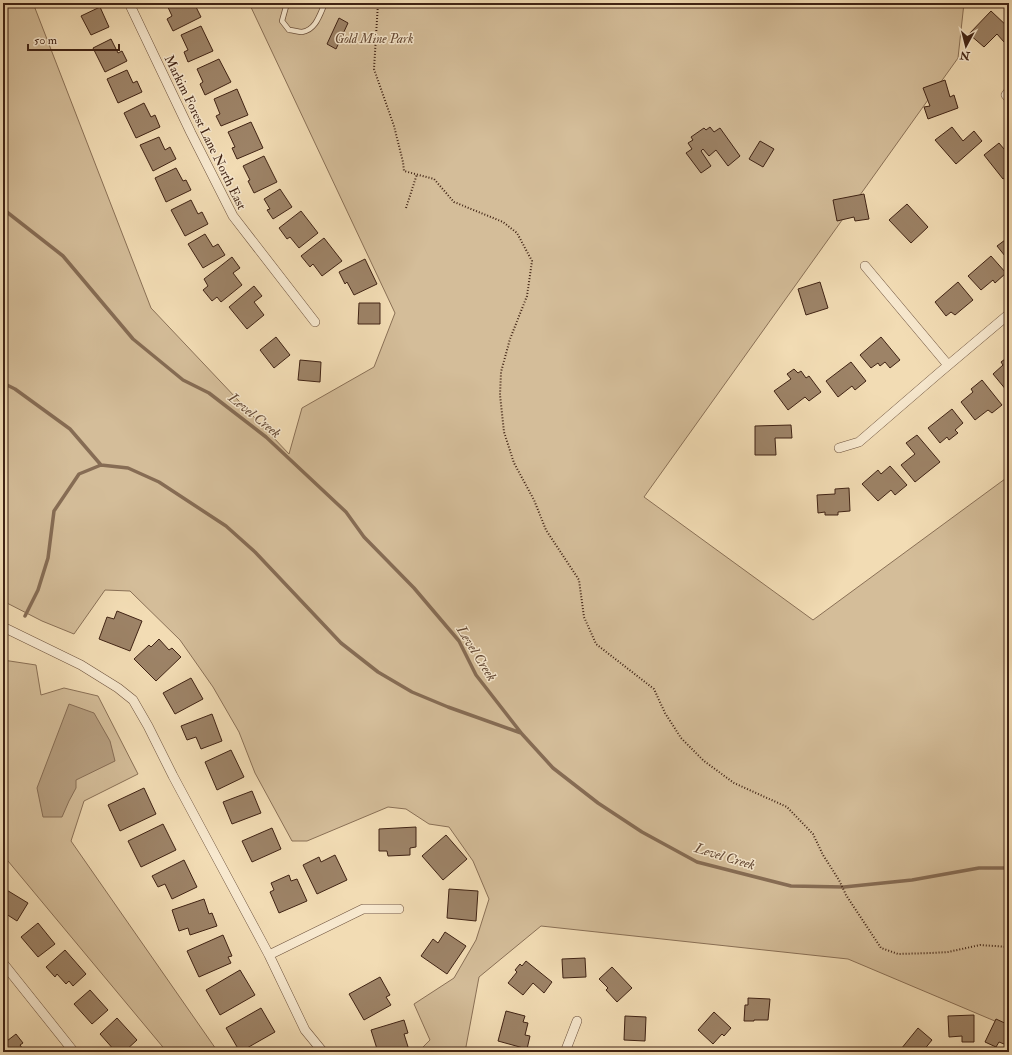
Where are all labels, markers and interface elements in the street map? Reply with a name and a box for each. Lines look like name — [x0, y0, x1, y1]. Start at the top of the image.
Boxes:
scale bar — [28, 26, 119, 52]
north arrow — [946, 26, 986, 66]
park label: Gold Mine Park — [335, 31, 413, 47]
text: 50 m — [34, 33, 58, 48]
text: N — [958, 48, 972, 63]
street label: Markim Forest Lane North East — [161, 52, 250, 212]
water label: Level Creek — [224, 389, 284, 442]
water label: Level Creek — [452, 621, 500, 684]
water label: Level Creek — [692, 839, 757, 874]

